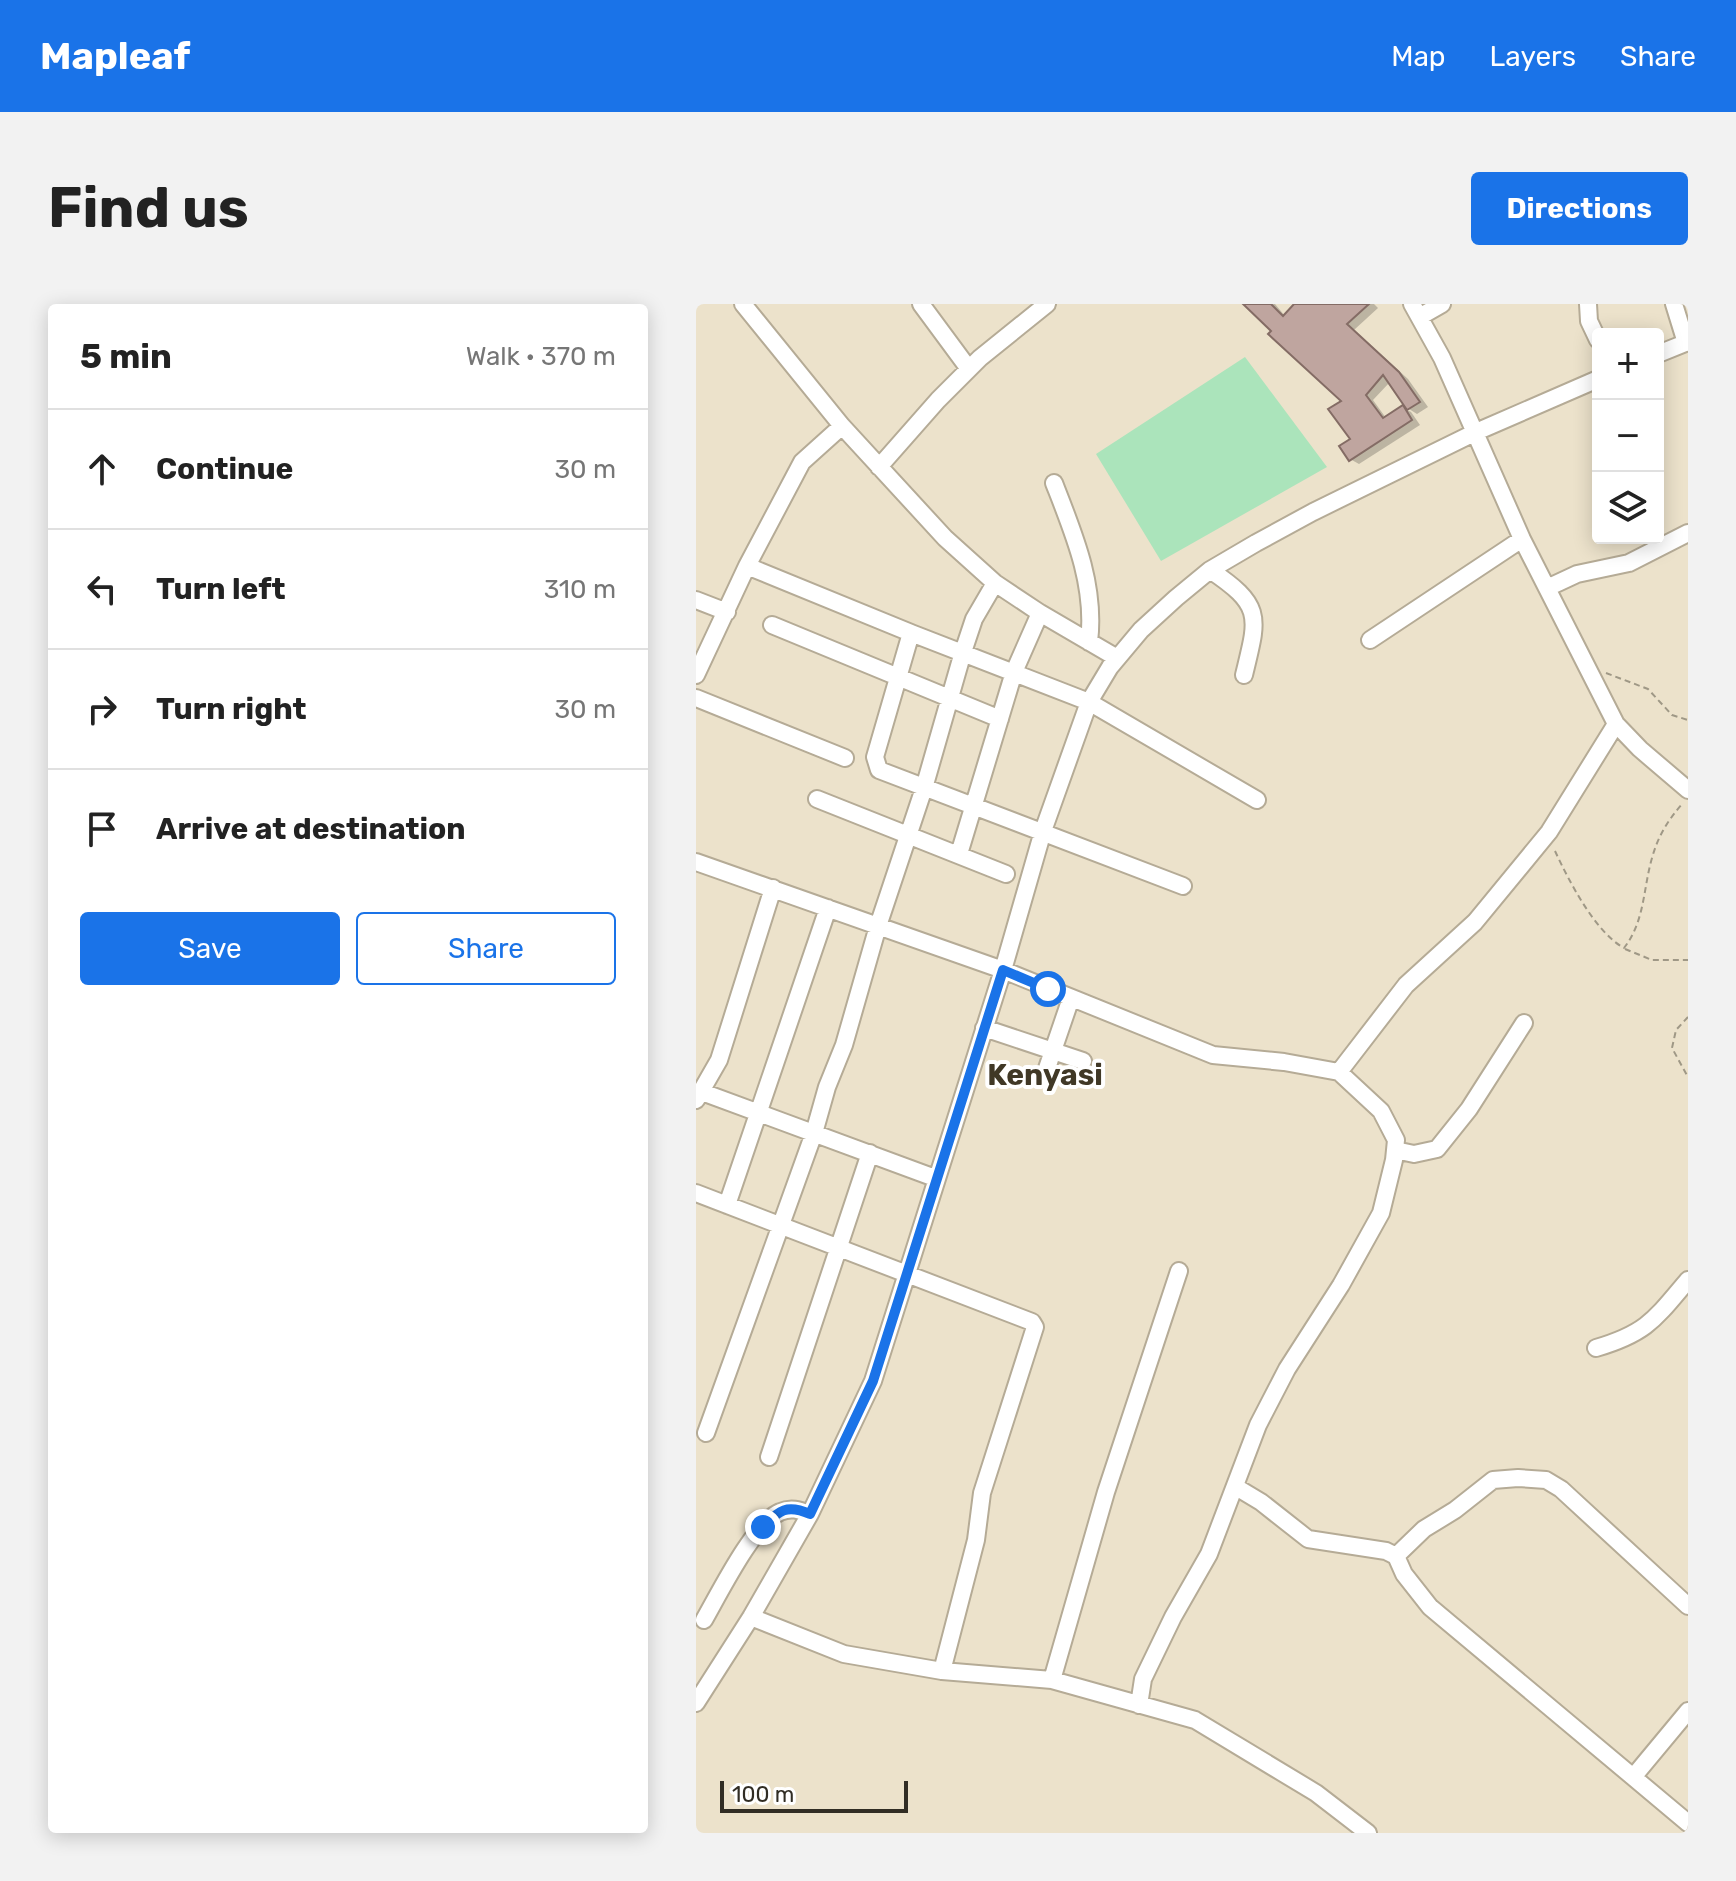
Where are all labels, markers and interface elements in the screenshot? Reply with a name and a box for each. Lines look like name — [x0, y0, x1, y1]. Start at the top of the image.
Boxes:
text: Mapleaf — [40, 33, 190, 79]
text: Map — [1391, 40, 1446, 73]
text: Layers — [1490, 40, 1576, 73]
text: Share — [1620, 40, 1696, 73]
button: Directions — [1471, 172, 1688, 245]
text: Find us — [48, 175, 249, 241]
map controls — [1592, 328, 1664, 544]
button: + — [1592, 328, 1664, 400]
text: 5 min — [80, 336, 172, 377]
text: Walk · 370 m — [466, 341, 616, 372]
button: − — [1592, 400, 1664, 472]
icon: ahead — [80, 447, 124, 491]
text: Continue — [156, 451, 293, 487]
text: 30 m — [554, 454, 616, 485]
button: layers — [1592, 472, 1664, 544]
icon: left — [80, 567, 124, 611]
text: Turn left — [156, 571, 286, 607]
text: 310 m — [544, 574, 616, 605]
icon: right — [80, 687, 124, 731]
text: Turn right — [156, 691, 307, 727]
text: 30 m — [554, 694, 616, 725]
icon: arrive — [80, 807, 124, 851]
text: Arrive at destination — [156, 811, 466, 847]
button: Save — [80, 912, 340, 985]
button: Share — [356, 912, 616, 985]
route start — [1030, 971, 1066, 1007]
district label: Kenyasi — [987, 1057, 1103, 1093]
route end — [745, 1509, 781, 1545]
scale bar — [720, 1777, 908, 1813]
text: 100 m — [732, 1781, 794, 1808]

